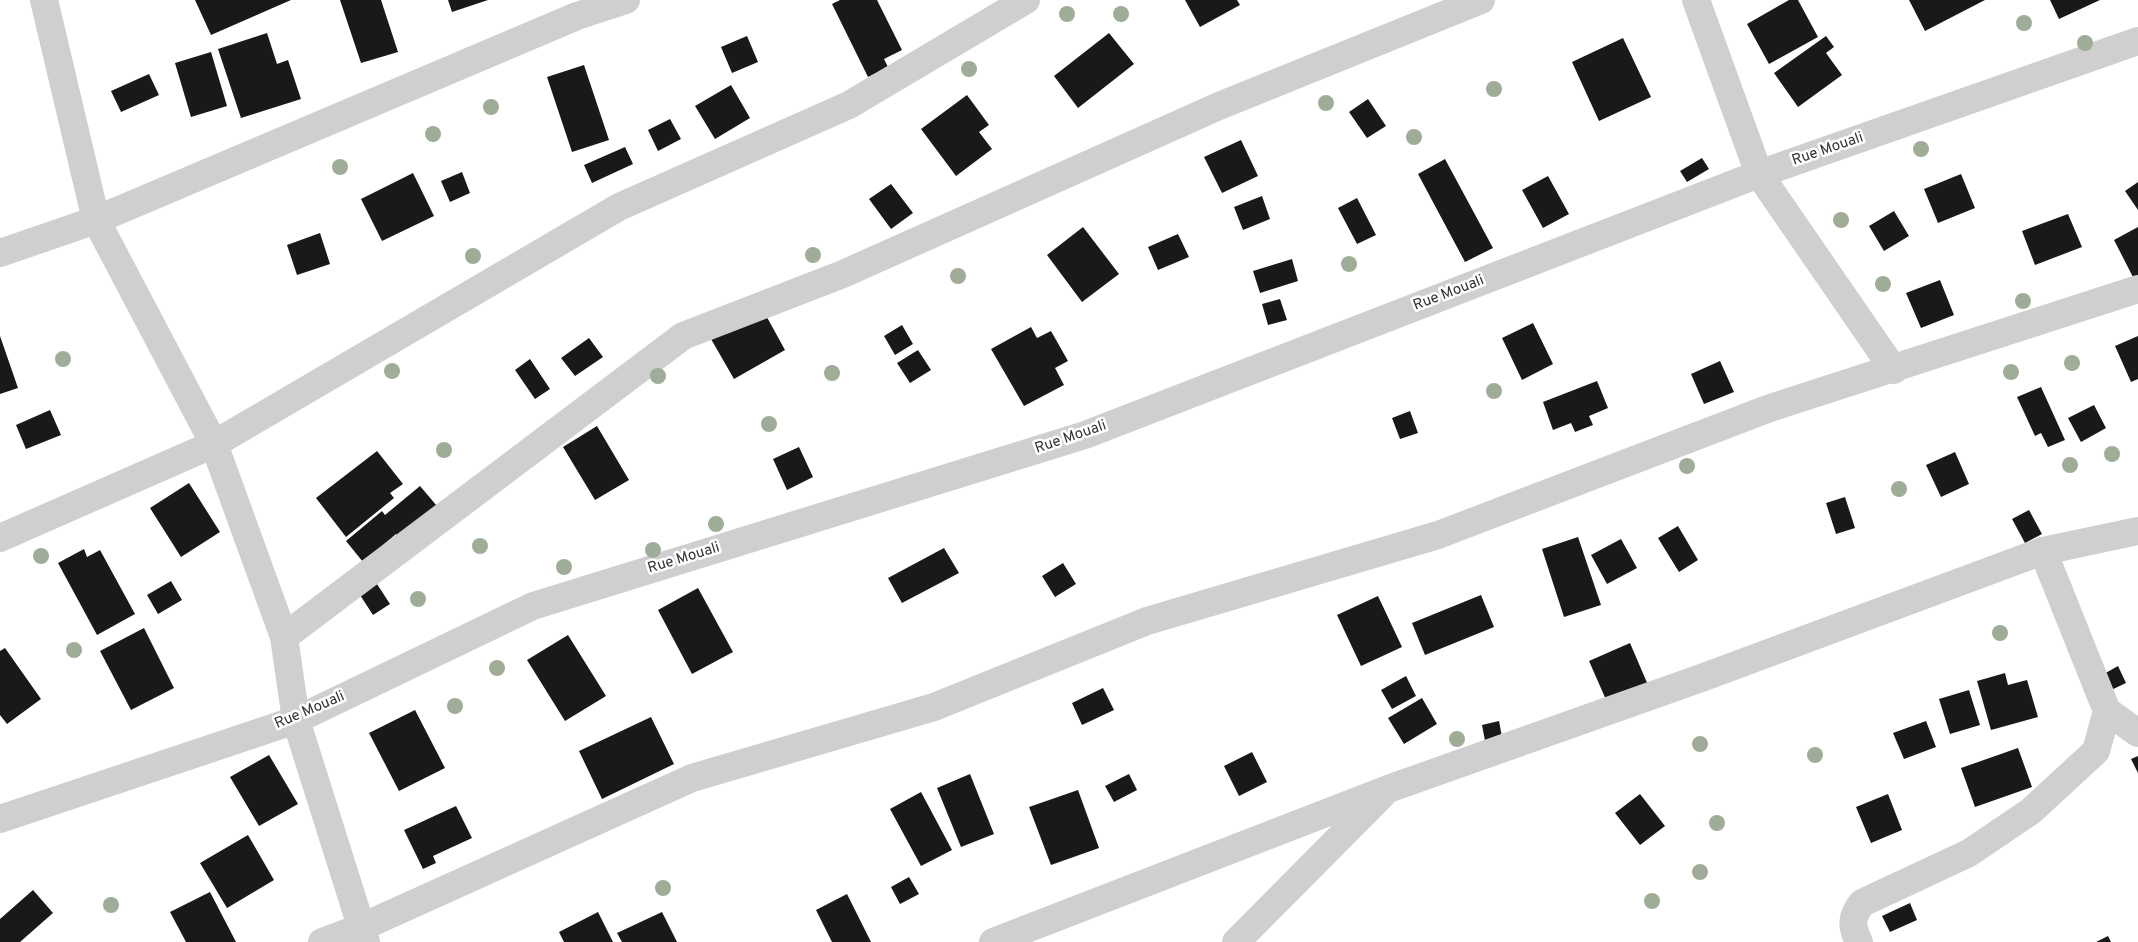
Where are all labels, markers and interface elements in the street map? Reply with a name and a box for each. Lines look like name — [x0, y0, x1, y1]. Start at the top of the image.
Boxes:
street label: Rue Mouali — [1790, 129, 1866, 171]
street label: Rue Mouali — [1411, 272, 1487, 316]
street label: Rue Mouali — [1033, 417, 1109, 459]
street label: Rue Mouali — [646, 540, 722, 578]
street label: Rue Mouali — [272, 688, 348, 734]

